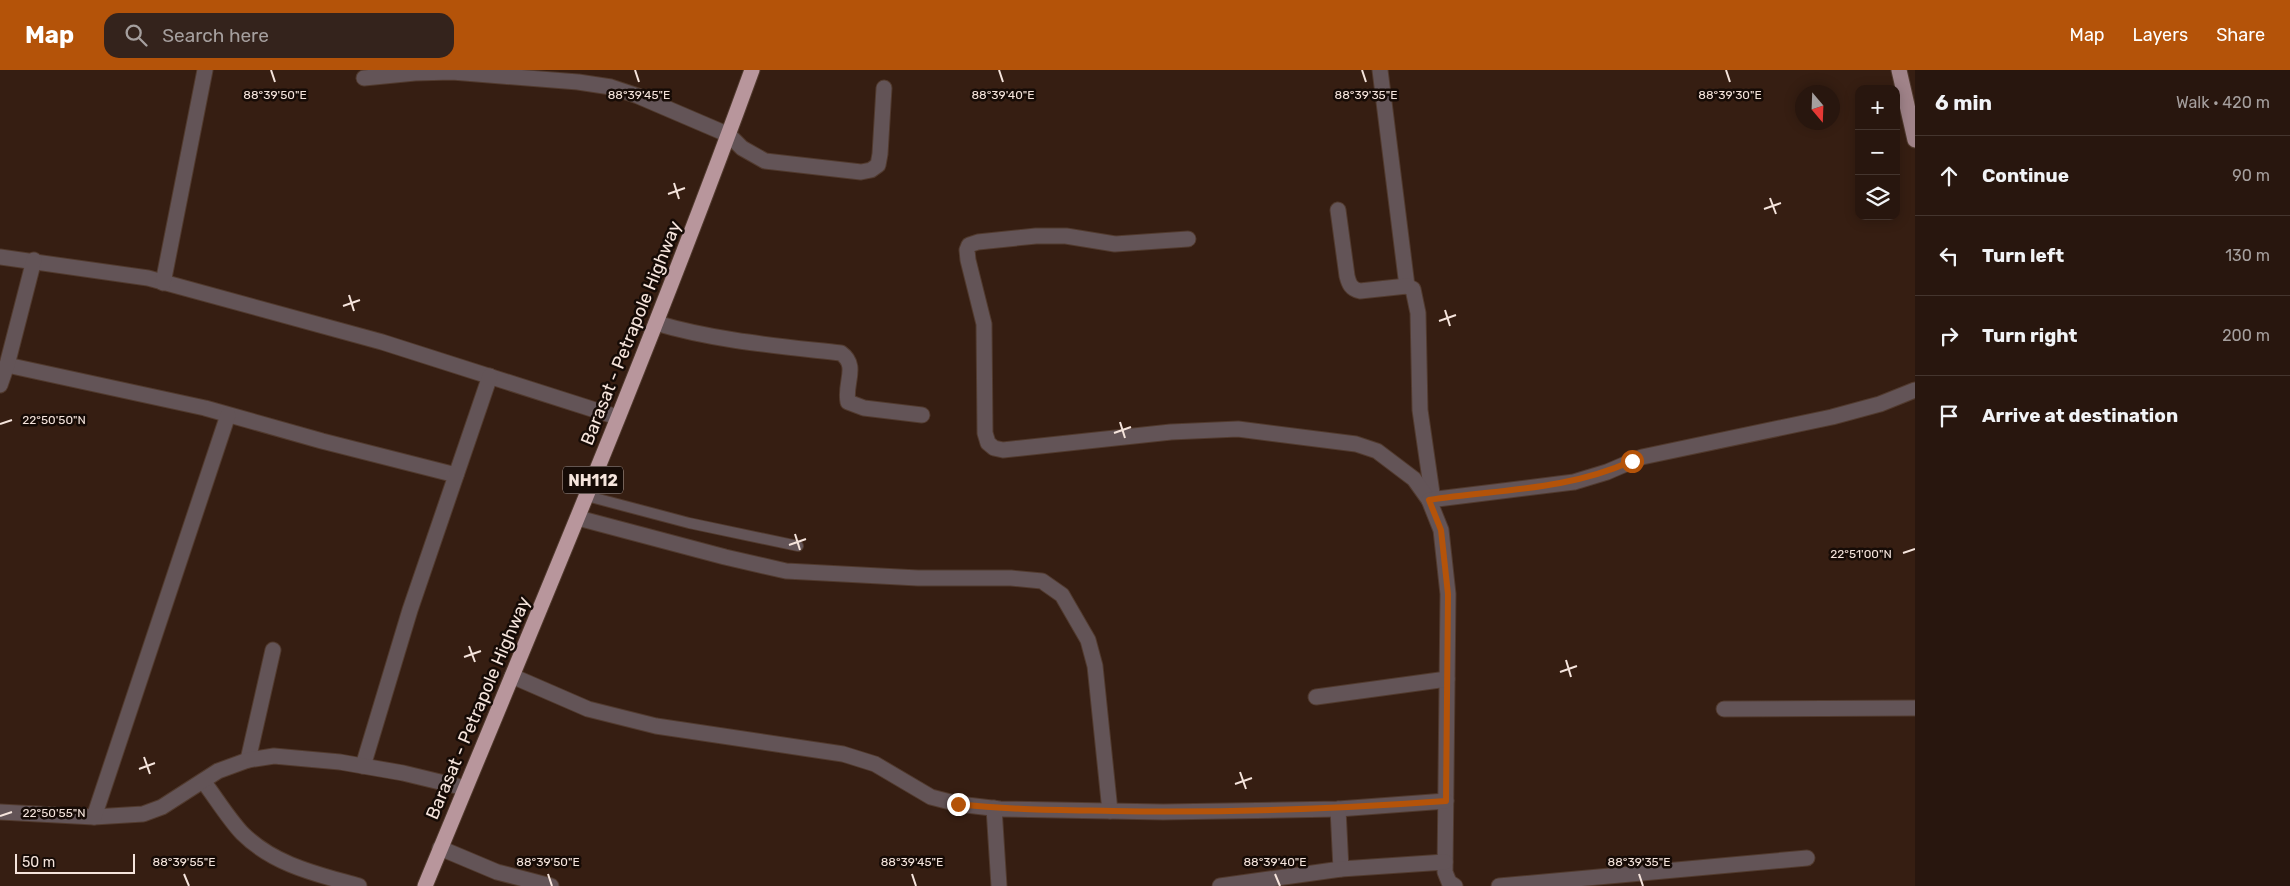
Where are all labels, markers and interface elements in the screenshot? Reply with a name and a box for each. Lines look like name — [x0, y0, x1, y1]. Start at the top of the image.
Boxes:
search box — [104, 13, 454, 58]
text: Map — [25, 21, 74, 49]
icon: search — [122, 21, 150, 49]
text: Search here — [162, 24, 269, 47]
text: Map — [2070, 24, 2105, 46]
text: Layers — [2133, 24, 2188, 46]
text: Share — [2216, 24, 2265, 46]
north arrow — [1795, 85, 1840, 130]
map controls — [1855, 85, 1900, 220]
button: + — [1855, 85, 1900, 130]
text: 88°39'50"E — [243, 88, 307, 102]
text: 88°39'45"E — [608, 88, 670, 102]
text: 88°39'40"E — [971, 88, 1035, 102]
text: 88°39'35"E — [1335, 88, 1397, 102]
text: 88°39'30"E — [1698, 88, 1762, 102]
text: 6 min — [1935, 90, 1992, 115]
text: Walk · 420 m — [2176, 93, 2270, 112]
button: − — [1855, 130, 1900, 175]
icon: ahead — [1935, 162, 1963, 190]
text: Continue — [1982, 164, 2069, 187]
text: 90 m — [2232, 166, 2270, 185]
button: layers — [1855, 175, 1900, 220]
street label: Barasat - Petrapole Highway — [576, 218, 686, 448]
icon: left — [1935, 242, 1963, 270]
text: Turn left — [1982, 244, 2064, 267]
text: 130 m — [2225, 246, 2270, 265]
icon: right — [1935, 322, 1963, 350]
text: Turn right — [1982, 324, 2077, 347]
text: 200 m — [2222, 326, 2270, 345]
icon: arrive — [1935, 402, 1963, 430]
text: Arrive at destination — [1982, 404, 2178, 427]
text: 22°50'50"N — [22, 413, 86, 427]
route start — [1621, 450, 1644, 473]
road number: NH112 — [563, 466, 623, 494]
text: 22°51'00"N — [1830, 547, 1892, 561]
street label: Barasat - Petrapole Highway — [421, 593, 535, 823]
route end — [947, 793, 970, 816]
text: 22°50'55"N — [22, 806, 86, 820]
scale bar — [15, 851, 135, 874]
text: 50 m — [22, 854, 55, 871]
text: 88°39'55"E — [153, 855, 215, 869]
text: 88°39'50"E — [516, 855, 580, 869]
text: 88°39'45"E — [881, 855, 943, 869]
text: 88°39'40"E — [1243, 855, 1307, 869]
text: 88°39'35"E — [1608, 855, 1670, 869]

